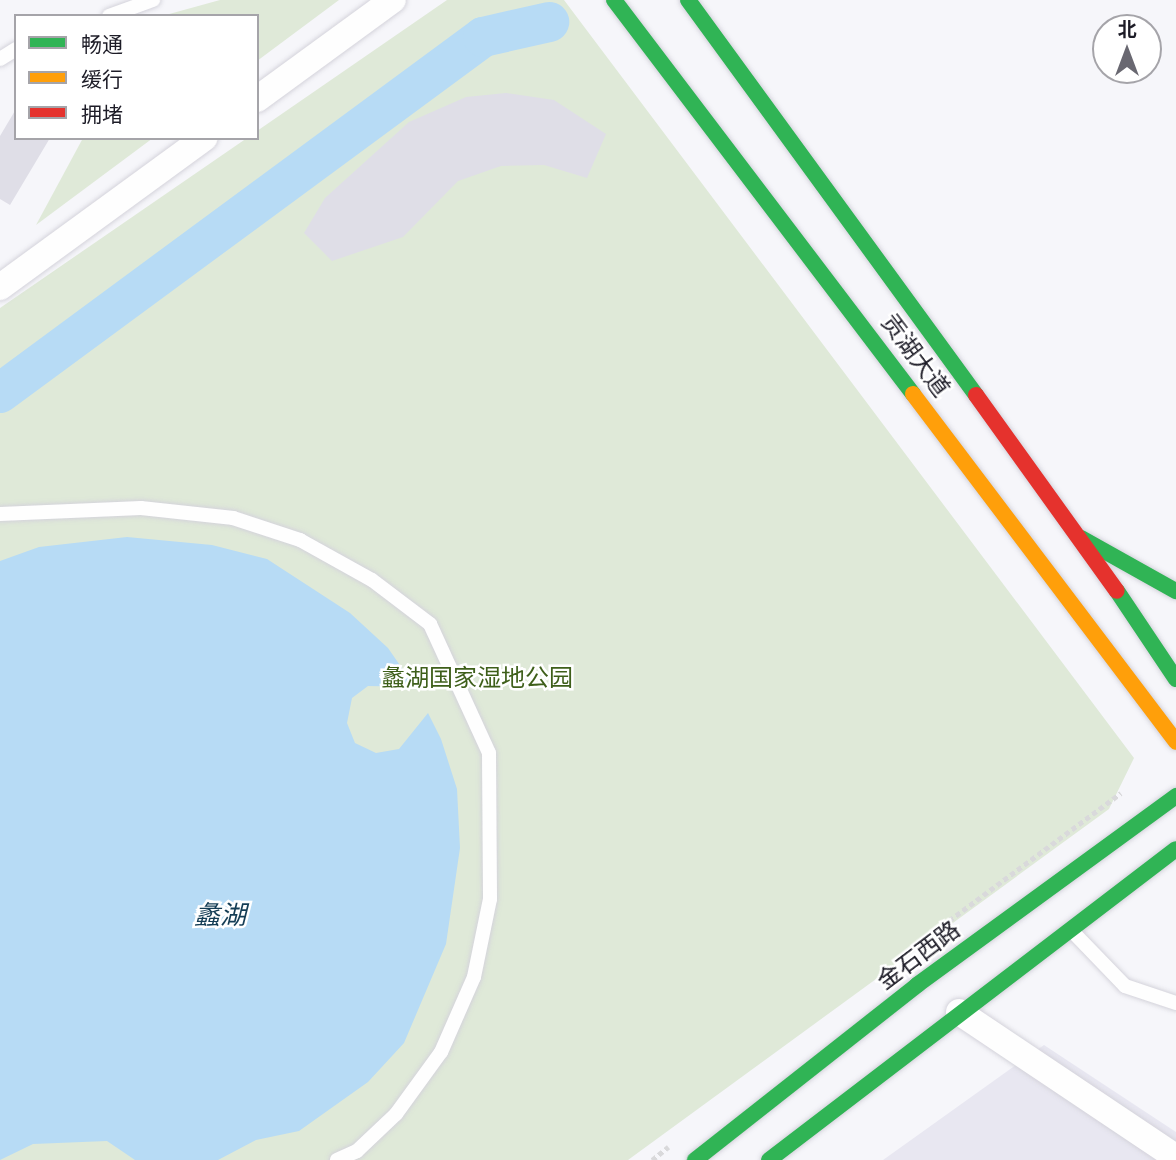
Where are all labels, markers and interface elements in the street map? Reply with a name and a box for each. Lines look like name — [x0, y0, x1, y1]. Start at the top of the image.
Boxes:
legend — [14, 14, 259, 140]
north arrow — [1092, 14, 1162, 84]
text: 北 — [1117, 18, 1137, 42]
text: 畅通 — [81, 32, 123, 58]
text: 缓行 — [81, 67, 123, 93]
text: 拥堵 — [81, 102, 123, 128]
street label: 贡湖大道 — [875, 309, 955, 403]
park label: 蠡湖国家湿地公园 — [381, 665, 573, 693]
water label: 蠡湖 — [194, 901, 246, 933]
street label: 金石西路 — [872, 916, 966, 996]

